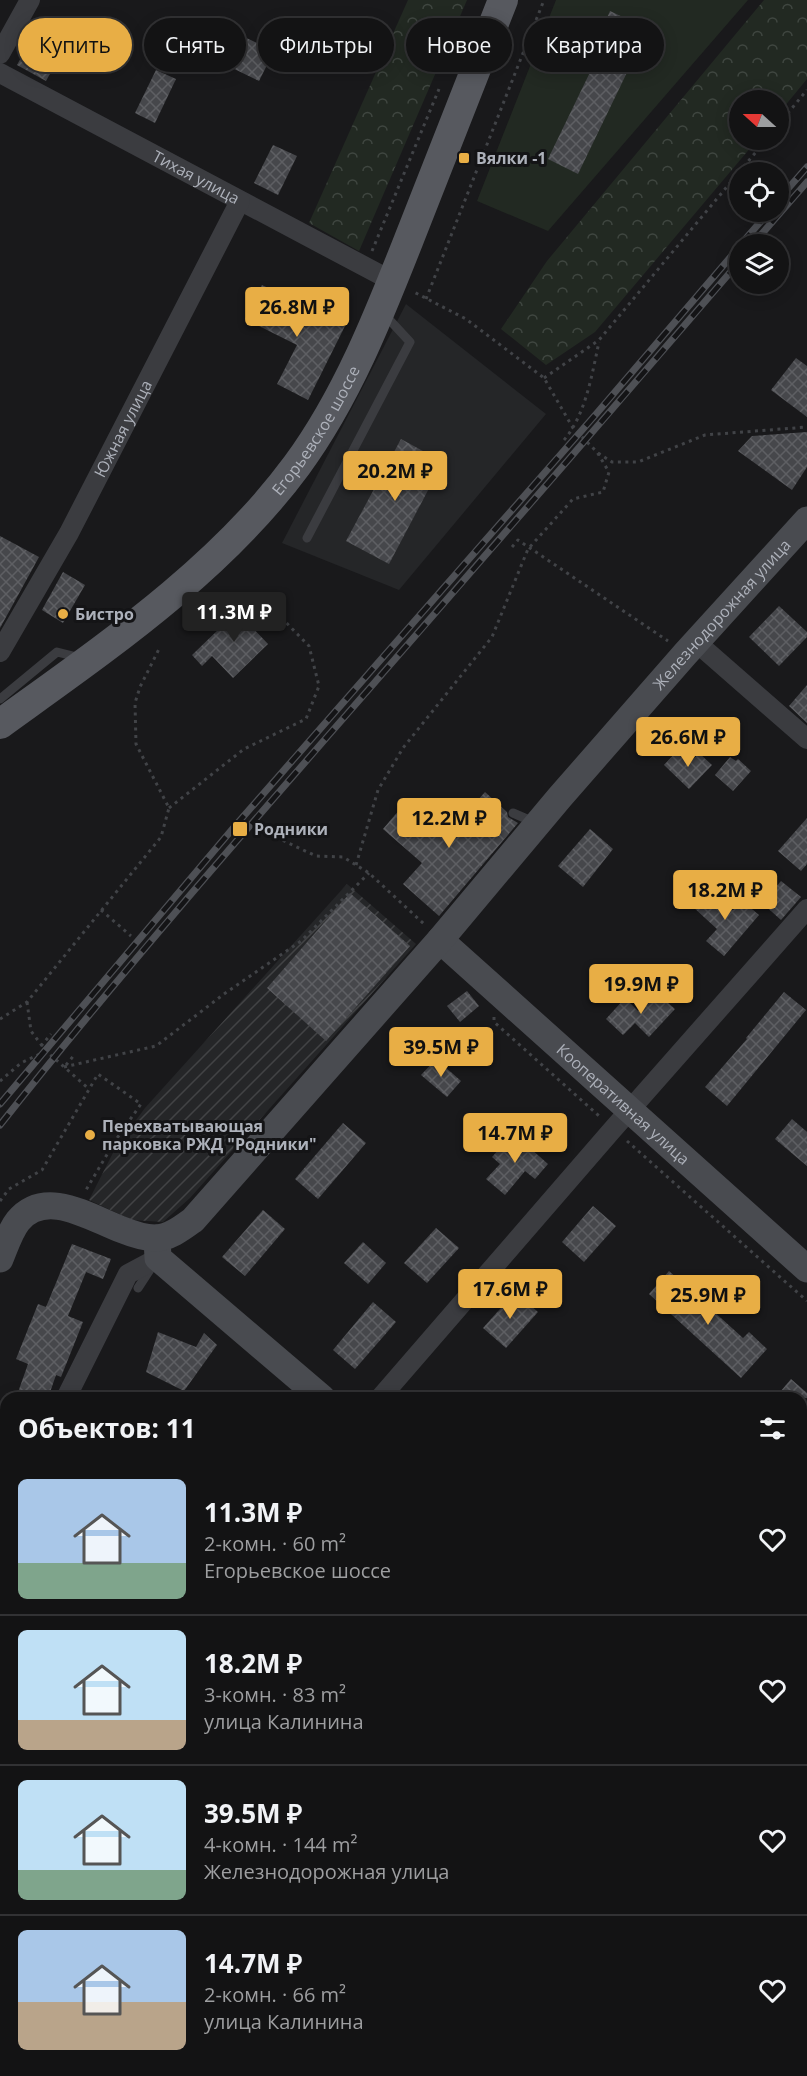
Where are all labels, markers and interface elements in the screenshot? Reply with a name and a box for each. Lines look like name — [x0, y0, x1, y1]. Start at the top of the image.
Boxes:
chip: Купить — [18, 18, 132, 72]
chip: Снять — [144, 18, 246, 72]
chip: Фильтры — [258, 18, 394, 72]
chip: Новое — [406, 18, 512, 72]
chip: Квартира — [524, 18, 664, 72]
north arrow — [729, 90, 789, 150]
map controls — [729, 90, 789, 294]
street label: Тихая улица — [149, 145, 243, 209]
place label: Вялки -1 — [476, 147, 546, 169]
marker: Вялки -1 — [457, 151, 471, 165]
button: locate — [729, 162, 789, 222]
button: layers — [729, 234, 789, 294]
pin: 26.8M ₽ — [242, 287, 352, 338]
text: 26.8M ₽ — [259, 293, 335, 320]
street label: Егорьевское шоссе — [267, 362, 365, 500]
street label: Южная улица — [89, 376, 157, 481]
pin: 20.2M ₽ — [340, 451, 450, 502]
text: 20.2M ₽ — [357, 457, 433, 484]
street label: Железнодорожная улица — [648, 534, 796, 695]
pin: 11.3M ₽ — [179, 592, 289, 643]
text: 11.3M ₽ — [196, 598, 272, 625]
place label: Бистро — [75, 603, 134, 625]
marker: Бистро — [56, 607, 70, 621]
pin: 26.6M ₽ — [633, 717, 743, 768]
text: 26.6M ₽ — [650, 723, 726, 750]
pin: 12.2M ₽ — [394, 798, 504, 849]
text: 12.2M ₽ — [411, 804, 487, 831]
place label: Родники — [254, 818, 328, 840]
marker: Родники — [231, 820, 249, 838]
pin: 18.2M ₽ — [670, 870, 780, 921]
text: 18.2M ₽ — [687, 876, 763, 903]
pin: 19.9M ₽ — [586, 964, 696, 1015]
text: 19.9M ₽ — [603, 970, 679, 997]
pin: 39.5M ₽ — [386, 1027, 496, 1078]
text: 39.5M ₽ — [403, 1033, 479, 1060]
street label: Кооперативная улица — [552, 1039, 694, 1170]
pin: 14.7M ₽ — [460, 1113, 570, 1164]
place label: Перехватывающая парковка РЖД "Родники" — [102, 1115, 317, 1155]
text: 14.7M ₽ — [477, 1119, 553, 1146]
marker: Перехватывающая парковка РЖД "Родники" — [83, 1128, 97, 1142]
pin: 17.6M ₽ — [455, 1269, 565, 1320]
text: 17.6M ₽ — [472, 1275, 548, 1302]
pin: 25.9M ₽ — [653, 1275, 763, 1326]
text: 25.9M ₽ — [670, 1281, 746, 1308]
text: Объектов: 11 — [18, 1410, 196, 1446]
icon: filters — [756, 1412, 789, 1445]
text: 11.3M ₽ — [204, 1494, 302, 1530]
icon: home — [66, 1503, 138, 1575]
icon: heart — [756, 1523, 789, 1556]
text: 2-комн. · 60 m² — [204, 1530, 346, 1557]
text: Егорьевское шоссе — [204, 1557, 391, 1584]
text: 18.2M ₽ — [204, 1645, 302, 1681]
icon: home — [66, 1654, 138, 1726]
icon: heart — [756, 1674, 789, 1707]
text: 3-комн. · 83 m² — [204, 1681, 346, 1708]
text: улица Калинина — [204, 1708, 364, 1735]
text: 39.5M ₽ — [204, 1795, 302, 1831]
icon: home — [66, 1804, 138, 1876]
icon: heart — [756, 1824, 789, 1857]
text: 4-комн. · 144 m² — [204, 1831, 357, 1858]
text: Железнодорожная улица — [204, 1858, 449, 1885]
text: 14.7M ₽ — [204, 1945, 302, 1981]
icon: home — [66, 1954, 138, 2026]
icon: heart — [756, 1974, 789, 2007]
text: 2-комн. · 66 m² — [204, 1981, 346, 2008]
text: улица Калинина — [204, 2008, 364, 2035]

